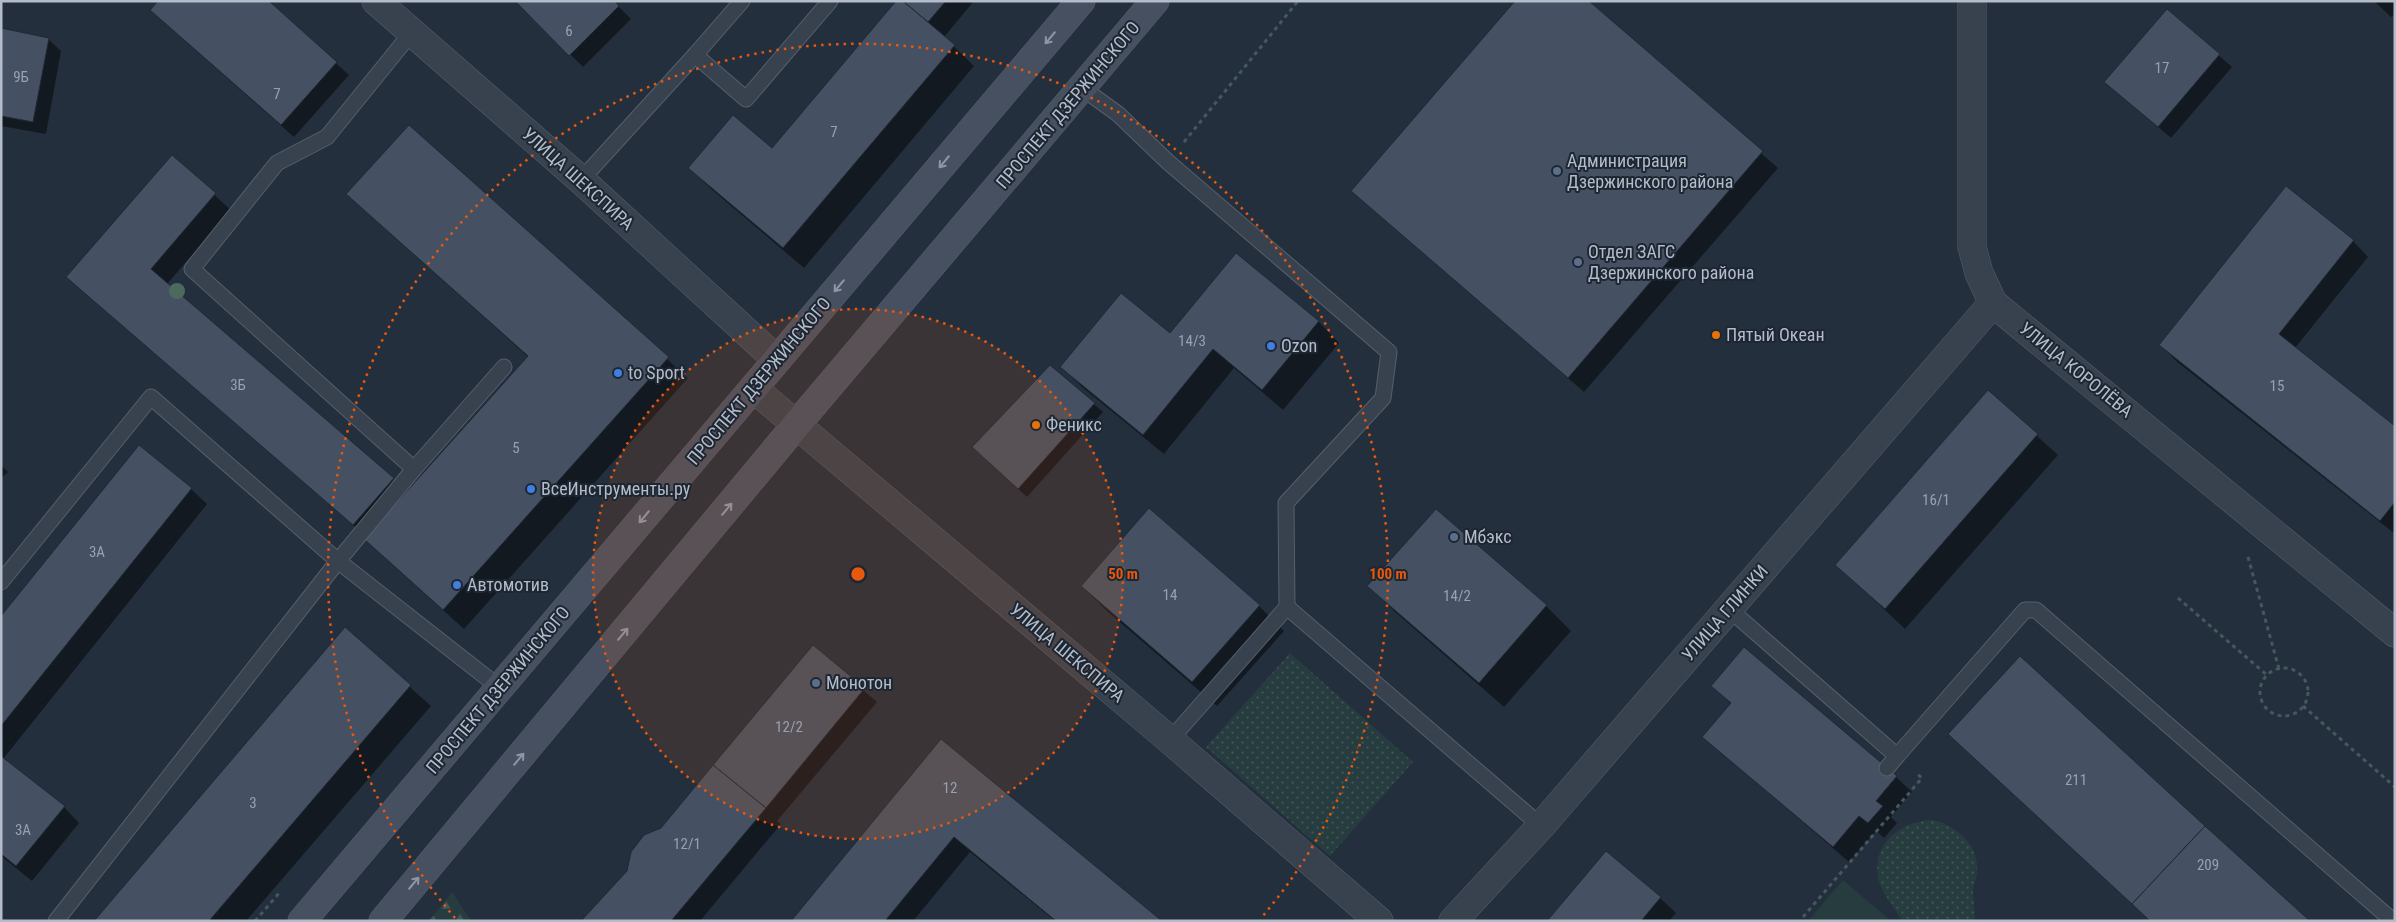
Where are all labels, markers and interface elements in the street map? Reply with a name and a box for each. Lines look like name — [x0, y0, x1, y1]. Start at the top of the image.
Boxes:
street label: ПРОСПЕКТ ДЗЕРЖИНСКОГО — [992, 17, 1144, 193]
house number: 6 — [565, 22, 573, 40]
one-way arrow — [1044, 32, 1055, 45]
house number: 17 — [2155, 59, 2169, 77]
house number: 9Б — [13, 68, 29, 86]
house number: 7 — [273, 85, 281, 103]
street label: УЛИЦА ШЕКСПИРА — [518, 123, 639, 235]
house number: 7 — [830, 123, 838, 141]
place label: Администрация Дзержинского района — [1567, 150, 1733, 192]
one-way arrow — [939, 156, 950, 169]
marker: Администрация Дзержинского района — [1551, 165, 1563, 177]
place label: Отдел ЗАГС Дзержинского района — [1588, 241, 1754, 283]
marker: Отдел ЗАГС Дзержинского района — [1572, 256, 1584, 268]
one-way arrow — [834, 279, 845, 292]
street label: ПРОСПЕКТ ДЗЕРЖИНСКОГО — [683, 293, 835, 469]
street label: УЛИЦА КОРОЛЁВА — [2016, 318, 2137, 422]
place label: Пятый Океан — [1726, 324, 1825, 345]
marker: Пятый Океан — [1710, 329, 1722, 341]
house number: 14/3 — [1178, 332, 1206, 350]
place label: Ozon — [1281, 335, 1317, 356]
marker: Ozon — [1265, 340, 1277, 352]
place label: to Sport — [628, 362, 685, 383]
marker: to Sport — [612, 367, 624, 379]
house number: 3Б — [230, 376, 246, 394]
house number: 15 — [2270, 377, 2284, 395]
place label: Феникс — [1046, 414, 1102, 435]
marker: Феникс — [1030, 419, 1042, 431]
house number: 5 — [512, 439, 520, 457]
place label: ВсеИнструменты.ру — [541, 478, 691, 499]
marker: ВсеИнструменты.ру — [525, 483, 537, 495]
house number: 16/1 — [1922, 491, 1950, 509]
one-way arrow — [721, 503, 732, 516]
one-way arrow — [638, 511, 650, 524]
place label: Мбэкс — [1464, 526, 1512, 547]
marker: Мбэкс — [1448, 531, 1460, 543]
house number: 3А — [89, 543, 105, 561]
street label: УЛИЦА ГЛИНКИ — [1677, 560, 1772, 665]
centre of rings — [849, 565, 867, 583]
text: 50 m — [1108, 565, 1138, 583]
text: 100 m — [1369, 565, 1407, 583]
place label: Автомотив — [467, 574, 549, 595]
marker: Автомотив — [451, 579, 463, 591]
house number: 14 — [1163, 586, 1177, 604]
house number: 14/2 — [1443, 587, 1471, 605]
street label: УЛИЦА ШЕКСПИРА — [1006, 599, 1129, 707]
street label: ПРОСПЕКТ ДЗЕРЖИНСКОГО — [422, 602, 574, 778]
one-way arrow — [617, 627, 628, 640]
place label: Монотон — [826, 672, 892, 693]
marker: Монотон — [810, 677, 822, 689]
house number: 12/2 — [775, 718, 803, 736]
one-way arrow — [513, 752, 524, 765]
house number: 211 — [2065, 771, 2087, 789]
house number: 12 — [943, 779, 957, 797]
house number: 3 — [249, 794, 257, 812]
house number: 3А — [15, 821, 31, 839]
house number: 12/1 — [673, 835, 701, 853]
house number: 209 — [2197, 856, 2219, 874]
one-way arrow — [409, 877, 420, 890]

